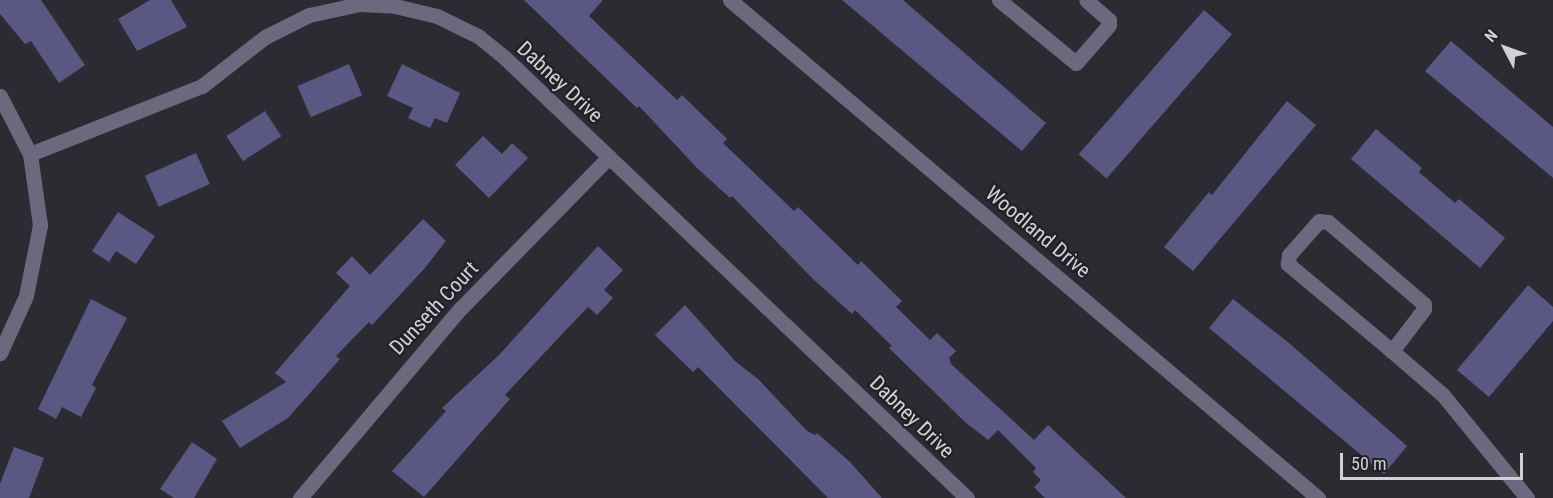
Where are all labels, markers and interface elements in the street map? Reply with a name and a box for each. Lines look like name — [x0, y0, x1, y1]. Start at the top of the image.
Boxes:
north arrow — [1475, 18, 1535, 78]
text: N — [1481, 26, 1501, 46]
street label: Dabney Drive — [512, 36, 608, 128]
street label: Woodland Drive — [980, 181, 1096, 283]
street label: Dunseth Court — [384, 256, 484, 360]
street label: Dabney Drive — [864, 371, 960, 463]
scale bar — [1343, 441, 1526, 479]
text: 50 m — [1351, 453, 1386, 474]

